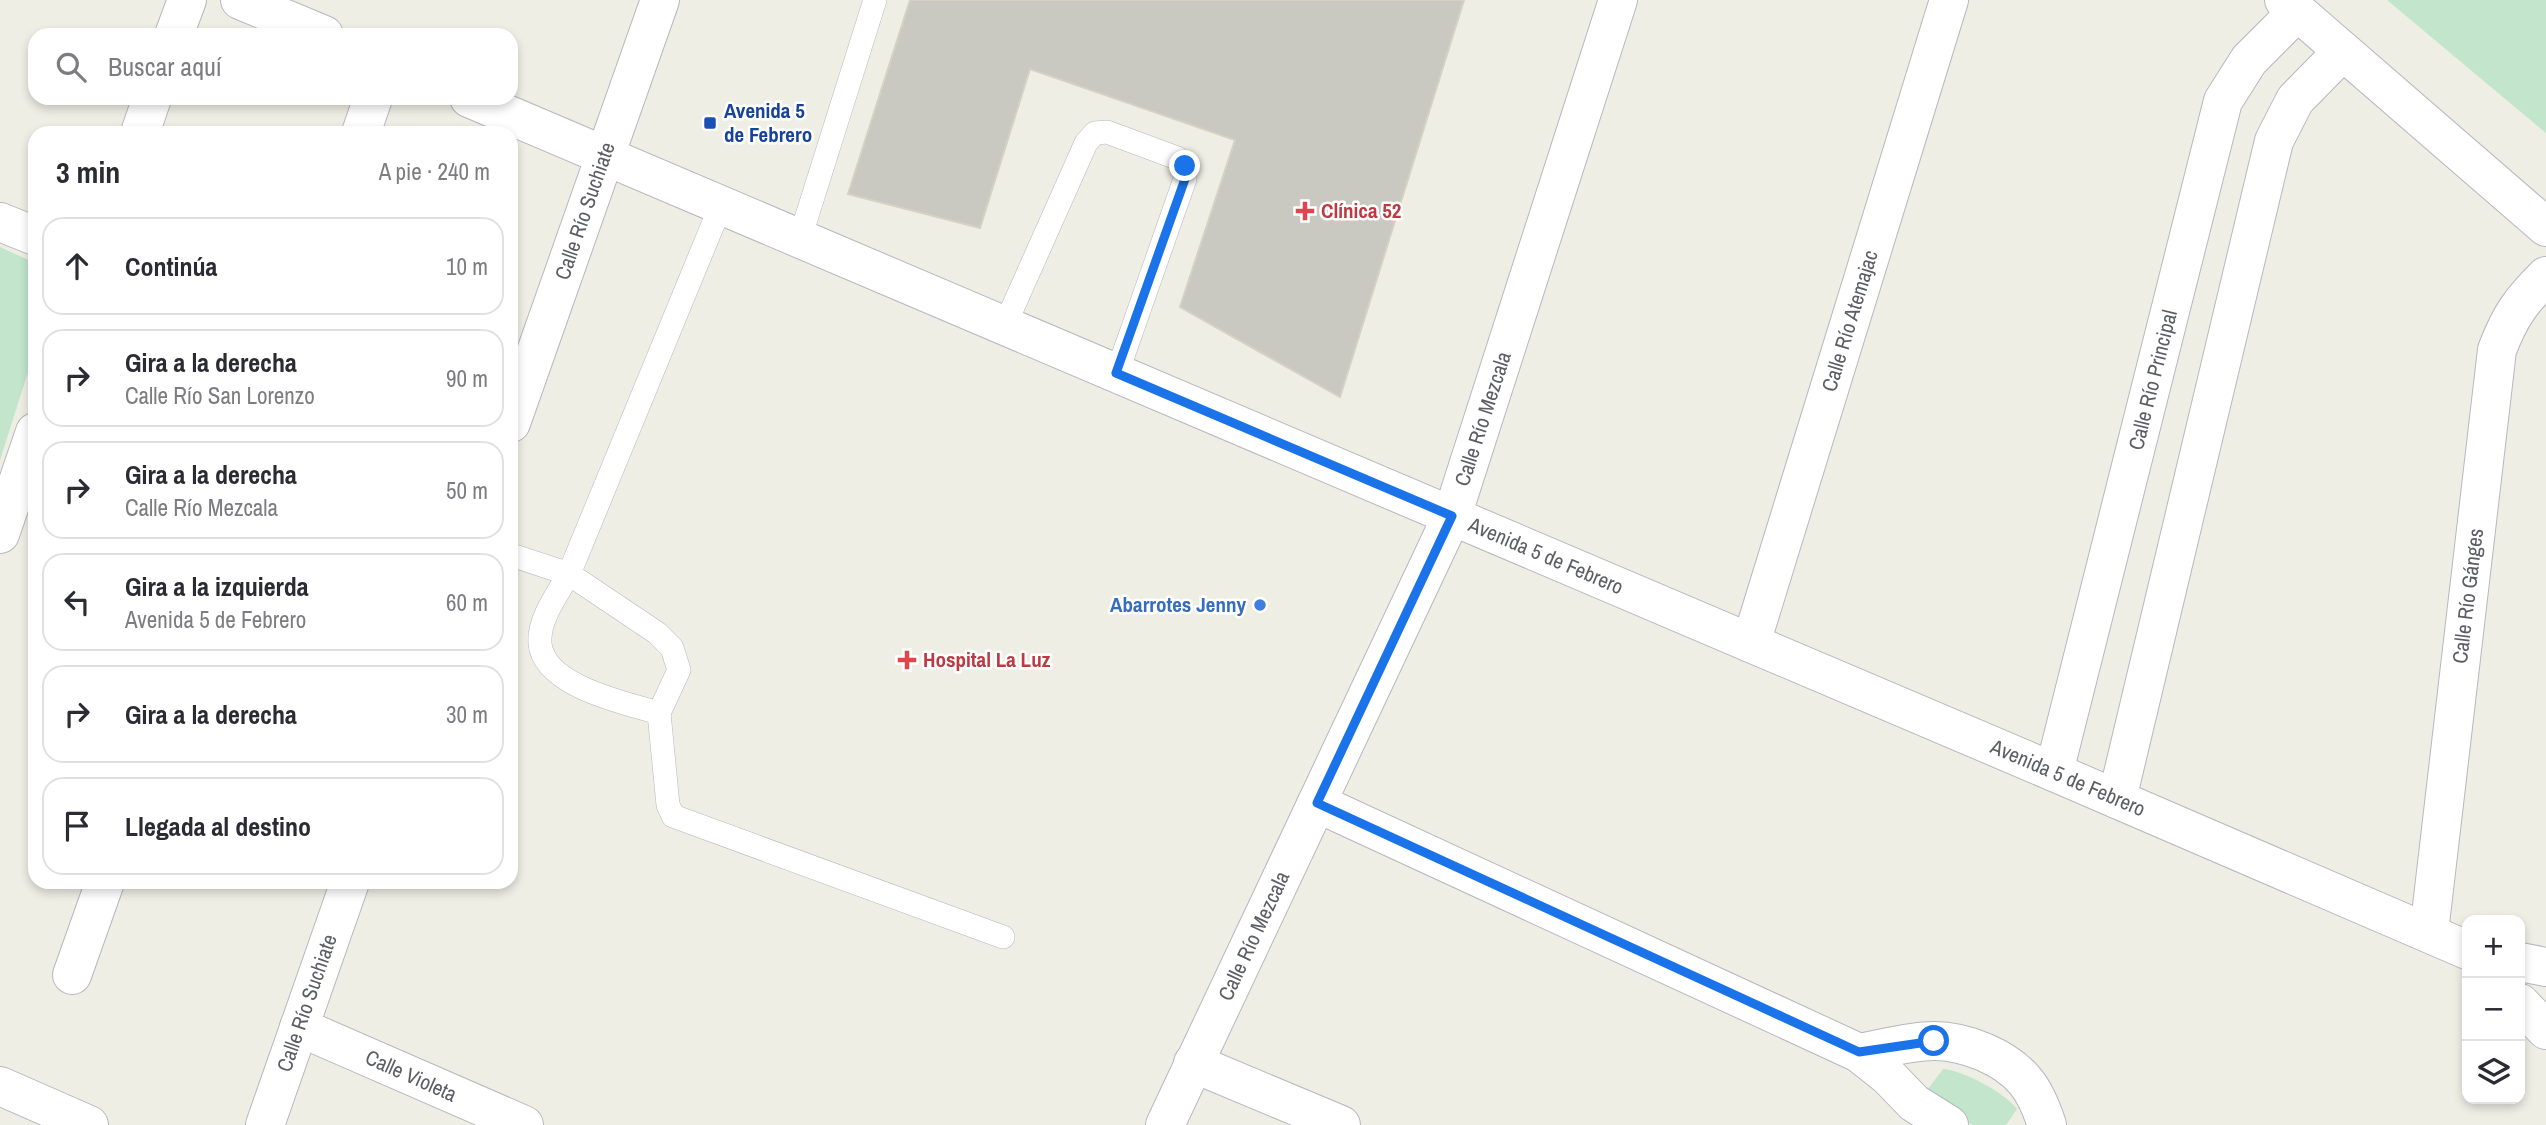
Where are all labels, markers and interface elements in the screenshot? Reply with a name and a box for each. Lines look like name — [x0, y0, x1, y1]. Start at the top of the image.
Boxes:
search box — [28, 28, 518, 105]
icon: search — [52, 48, 90, 86]
text: Buscar aquí — [108, 49, 222, 84]
place label: Avenida 5 de Febrero — [724, 96, 812, 149]
marker: Avenida 5 de Febrero — [702, 115, 718, 131]
street label: Calle Río Suchiate — [547, 138, 622, 283]
route end — [1169, 150, 1200, 181]
text: 3 min — [56, 152, 120, 192]
text: A pie · 240 m — [379, 156, 490, 187]
place label: Clínica 52 — [1321, 196, 1401, 225]
marker: Clínica 52 — [1295, 201, 1315, 221]
icon: ahead — [58, 247, 96, 285]
street label: Calle Río Atemajac — [1814, 247, 1885, 395]
text: Continúa — [125, 249, 217, 284]
text: 10 m — [446, 251, 488, 282]
street label: Calle Río Principal — [2121, 307, 2184, 453]
text: Gira a la derecha — [125, 345, 297, 380]
street label: Calle Río Mezcala — [1447, 348, 1518, 490]
icon: right — [58, 359, 96, 397]
text: 90 m — [446, 363, 488, 394]
text: Calle Río San Lorenzo — [125, 380, 315, 411]
text: Gira a la derecha — [125, 457, 297, 492]
icon: right — [58, 471, 96, 509]
text: 50 m — [446, 475, 488, 506]
text: Calle Río Mezcala — [125, 492, 278, 523]
street label: Avenida 5 de Febrero — [1463, 509, 1628, 601]
street label: Calle Río Gánges — [2445, 527, 2490, 665]
text: Gira a la izquierda — [125, 569, 309, 604]
icon: left — [58, 583, 96, 621]
text: 60 m — [446, 587, 488, 618]
place label: Abarrotes Jenny — [1110, 590, 1246, 619]
marker: Abarrotes Jenny — [1252, 597, 1268, 613]
text: Avenida 5 de Febrero — [125, 604, 306, 635]
place label: Hospital La Luz — [923, 645, 1051, 674]
marker: Hospital La Luz — [897, 650, 917, 670]
icon: right — [58, 695, 96, 733]
text: Gira a la derecha — [125, 697, 297, 732]
text: 30 m — [446, 699, 488, 730]
street label: Avenida 5 de Febrero — [1985, 731, 2150, 823]
icon: arrive — [58, 807, 96, 845]
text: Llegada al destino — [125, 809, 311, 844]
street label: Calle Río Mezcala — [1211, 866, 1296, 1005]
map controls — [2462, 915, 2525, 1104]
button: + — [2462, 915, 2525, 978]
street label: Calle Río Suchiate — [269, 930, 344, 1075]
button: − — [2462, 978, 2525, 1041]
route start — [1918, 1025, 1949, 1056]
button: layers — [2462, 1041, 2525, 1104]
street label: Calle Violeta — [361, 1043, 462, 1109]

